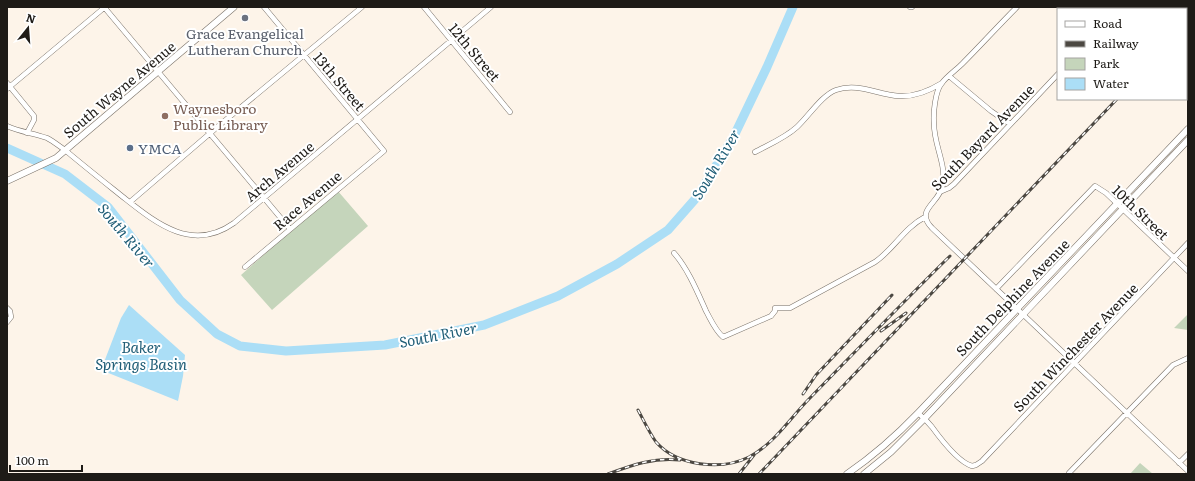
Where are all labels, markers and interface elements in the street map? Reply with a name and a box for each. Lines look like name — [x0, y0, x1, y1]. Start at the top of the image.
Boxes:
north arrow — [8, 8, 48, 48]
text: N — [24, 8, 38, 26]
legend — [1057, 8, 1187, 100]
marker: Grace Evangelical Lutheran Church — [240, 13, 250, 23]
text: Road — [1093, 14, 1123, 32]
street label: 12th Street — [445, 19, 506, 86]
place label: Grace Evangelical Lutheran Church — [186, 23, 304, 59]
text: Railway — [1093, 34, 1139, 52]
street label: South Wayne Avenue — [59, 36, 179, 142]
street label: 13th Street — [309, 47, 371, 115]
text: Park — [1093, 54, 1120, 72]
text: Water — [1093, 74, 1129, 92]
street label: South Bayard Avenue — [926, 79, 1038, 195]
place label: Waynesboro Public Library — [173, 98, 269, 134]
marker: Waynesboro Public Library — [160, 111, 170, 121]
water label: South River — [685, 124, 745, 204]
street label: Arch Avenue — [240, 136, 318, 206]
place label: YMCA — [138, 138, 182, 158]
marker: YMCA — [125, 143, 135, 153]
street label: Race Avenue — [269, 165, 345, 235]
street label: 10th Street — [1108, 180, 1174, 244]
water label: South River — [93, 197, 161, 273]
street label: South Delphine Avenue — [951, 234, 1073, 360]
street label: South Winchester Avenue — [1008, 278, 1142, 416]
water label: South River — [397, 315, 479, 353]
water label: Baker Springs Basin — [95, 335, 187, 375]
scale bar — [10, 447, 82, 473]
text: 100 m — [16, 451, 49, 469]

